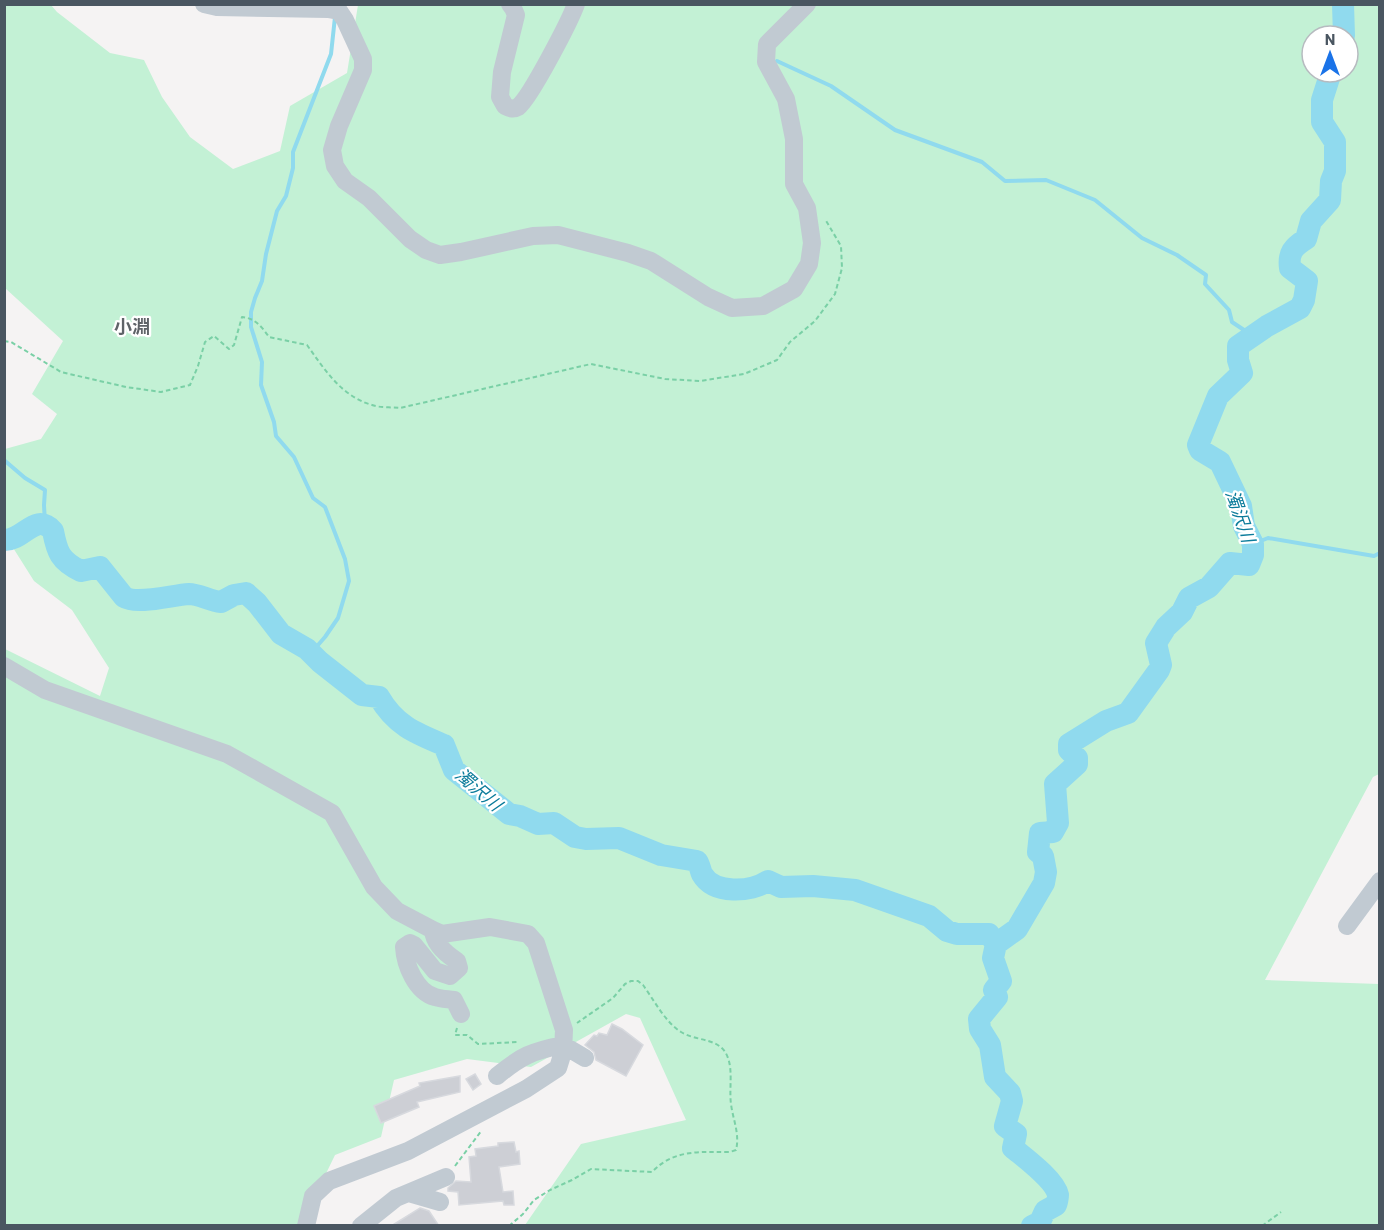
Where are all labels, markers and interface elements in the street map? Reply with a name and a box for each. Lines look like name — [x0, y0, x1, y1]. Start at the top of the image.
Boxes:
north arrow — [1300, 24, 1360, 84]
text: N — [1325, 29, 1335, 48]
district label: 小淵 — [114, 315, 150, 337]
water label: 濁沢川 — [1222, 487, 1261, 547]
water label: 濁沢川 — [451, 763, 508, 816]

